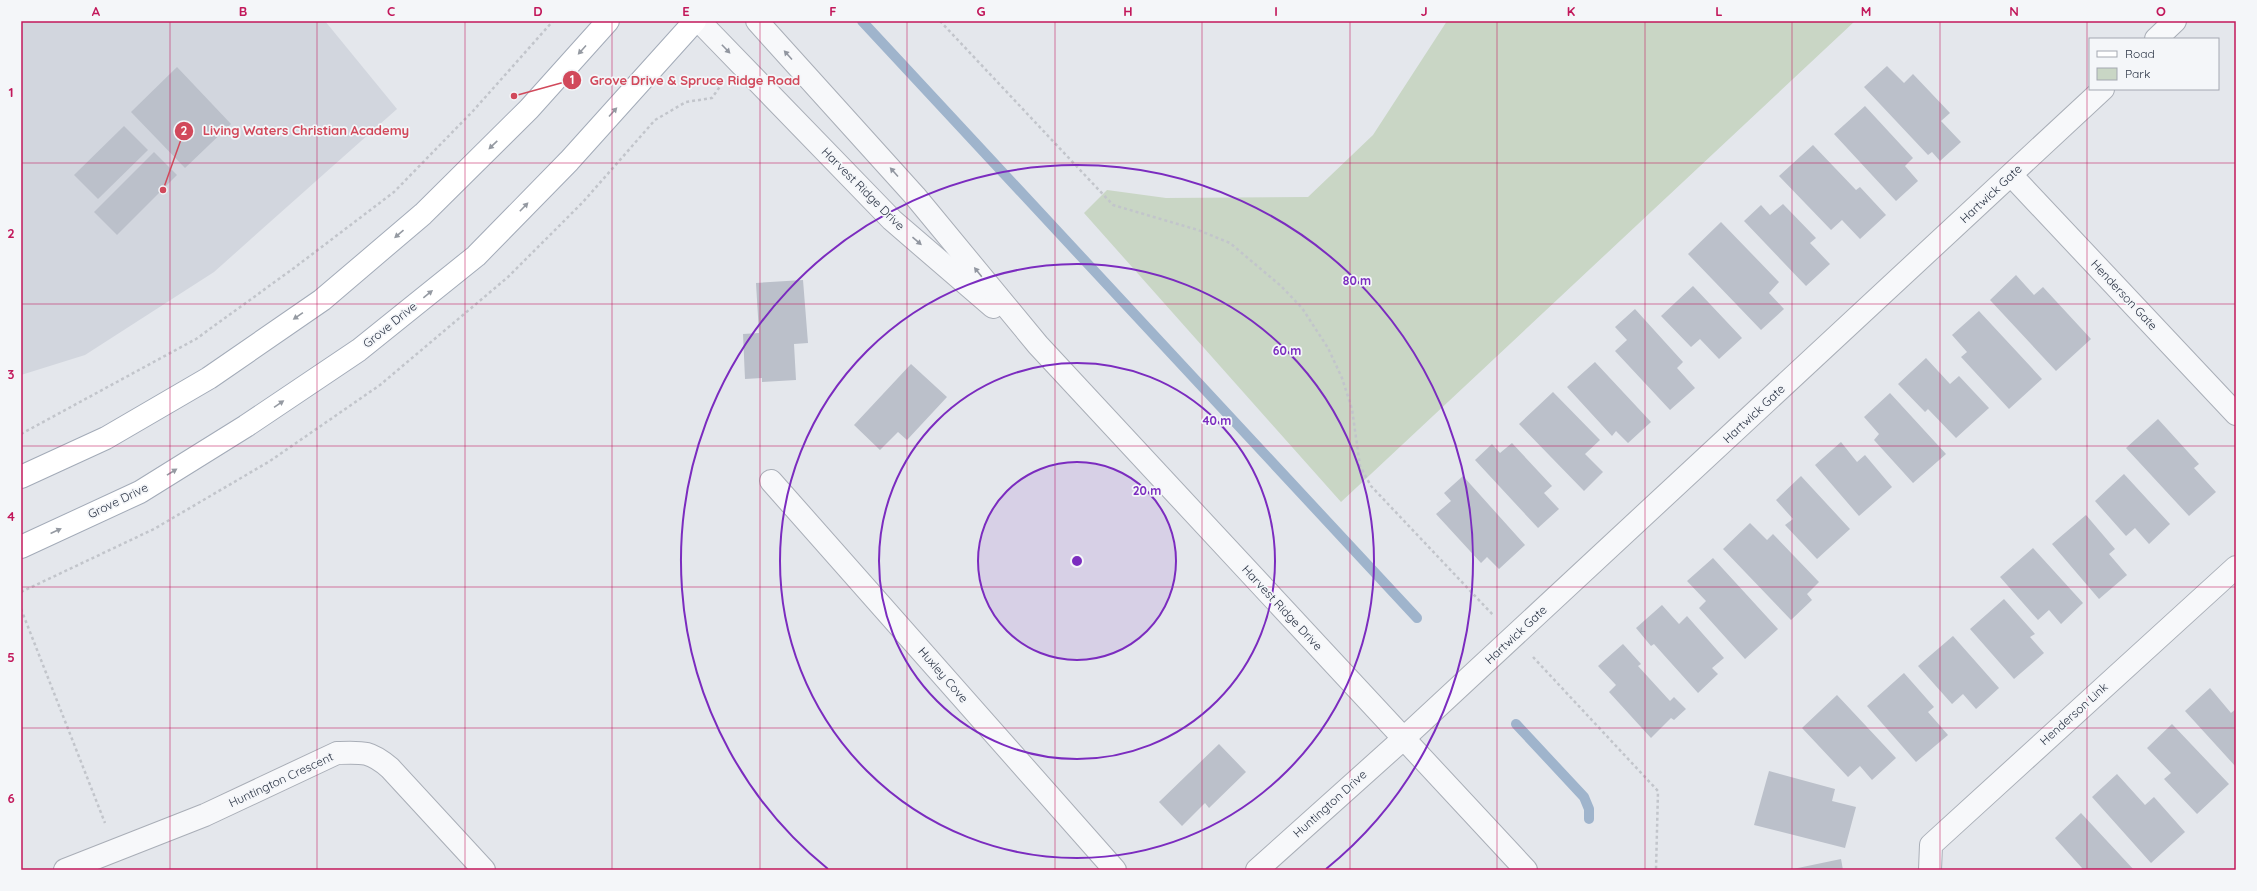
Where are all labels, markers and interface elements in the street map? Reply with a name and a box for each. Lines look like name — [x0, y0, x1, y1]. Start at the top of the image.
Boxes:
text: A — [92, 3, 101, 19]
text: B — [239, 3, 247, 19]
text: C — [387, 3, 395, 19]
text: D — [533, 3, 543, 19]
text: E — [682, 3, 690, 19]
text: F — [829, 3, 837, 19]
text: G — [976, 3, 986, 19]
text: H — [1123, 3, 1133, 19]
text: I — [1274, 3, 1278, 19]
text: J — [1420, 3, 1428, 19]
text: K — [1567, 3, 1576, 19]
text: L — [1715, 3, 1723, 19]
text: M — [1861, 3, 1871, 19]
text: N — [2009, 3, 2019, 19]
text: O — [2156, 3, 2166, 19]
legend — [2089, 38, 2219, 90]
one-way arrow — [721, 44, 731, 54]
one-way arrow — [577, 45, 587, 55]
text: Road — [2125, 46, 2155, 61]
one-way arrow — [783, 50, 793, 60]
text: Park — [2125, 66, 2150, 81]
callout: Grove Drive & Spruce Ridge Road — [562, 68, 809, 93]
text: 1 — [570, 72, 574, 87]
text: Grove Drive & Spruce Ridge Road — [590, 72, 800, 88]
text: 1 — [8, 84, 14, 100]
one-way arrow — [608, 107, 617, 116]
callout: Living Waters Christian Academy — [174, 118, 417, 143]
text: Living Waters Christian Academy — [203, 122, 409, 138]
text: 2 — [181, 123, 188, 138]
one-way arrow — [488, 140, 498, 150]
street label: Harvest Ridge Drive — [819, 144, 908, 233]
street label: Hartwick Gate — [1957, 161, 2025, 226]
one-way arrow — [889, 167, 899, 177]
one-way arrow — [519, 202, 529, 212]
text: 2 — [7, 225, 15, 241]
one-way arrow — [394, 230, 404, 239]
one-way arrow — [911, 236, 922, 245]
street label: Henderson Gate — [2088, 256, 2161, 333]
one-way arrow — [973, 266, 982, 277]
text: 80 m — [1343, 273, 1371, 288]
one-way arrow — [423, 290, 434, 299]
street label: Grove Drive — [360, 298, 420, 351]
one-way arrow — [293, 312, 304, 320]
text: 60 m — [1273, 343, 1301, 358]
text: 3 — [8, 366, 15, 382]
street label: Hartwick Gate — [1720, 381, 1788, 446]
one-way arrow — [273, 400, 284, 408]
text: 40 m — [1203, 413, 1231, 428]
one-way arrow — [166, 468, 178, 475]
street label: Grove Drive — [85, 479, 151, 522]
text: 20 m — [1133, 483, 1161, 498]
text: 4 — [7, 508, 15, 524]
one-way arrow — [51, 528, 62, 534]
centre of rings — [1070, 554, 1084, 568]
street label: Harvest Ridge Drive — [1239, 562, 1326, 654]
street label: Hartwick Gate — [1482, 602, 1550, 667]
street label: Huxley Cove — [915, 644, 972, 706]
text: 5 — [7, 649, 15, 665]
street label: Henderson Link — [2037, 679, 2111, 748]
street label: Huntington Crescent — [226, 749, 335, 810]
street label: Huntington Drive — [1290, 767, 1370, 841]
text: 6 — [7, 790, 15, 806]

